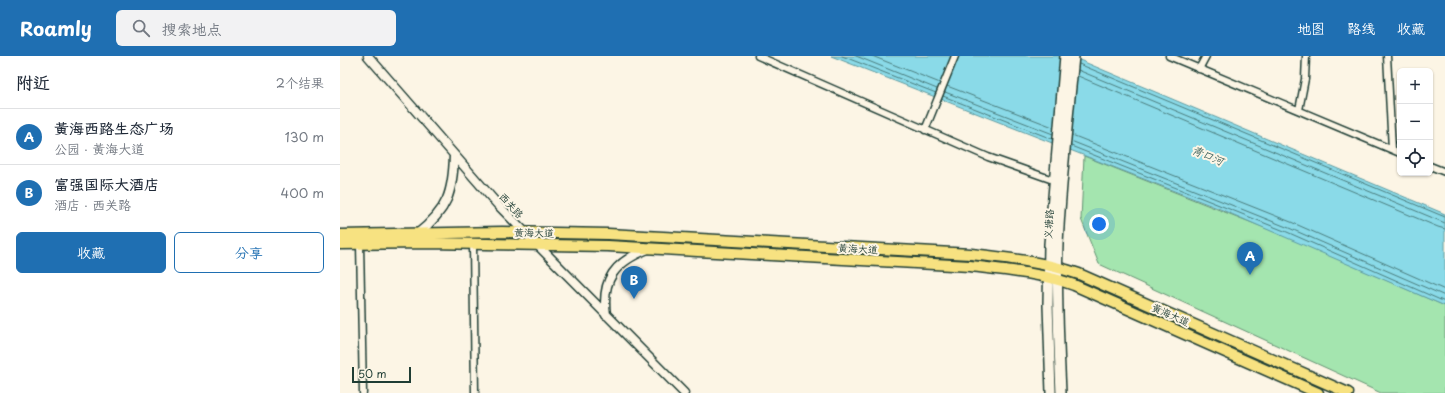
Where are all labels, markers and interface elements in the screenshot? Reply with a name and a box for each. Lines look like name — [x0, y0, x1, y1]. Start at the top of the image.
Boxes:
search box — [116, 10, 396, 46]
text: Roamly — [20, 14, 92, 42]
icon: search — [130, 17, 152, 39]
text: 搜索地点 — [162, 17, 222, 40]
text: 地图 — [1297, 18, 1325, 39]
text: 路线 — [1347, 18, 1375, 39]
text: 收藏 — [1397, 18, 1425, 39]
map controls — [1397, 68, 1433, 176]
button: + — [1397, 68, 1433, 104]
text: 附近 — [16, 69, 50, 95]
text: 2个结果 — [276, 73, 324, 92]
button: − — [1397, 104, 1433, 140]
text: 黄海西路生态广场 — [54, 116, 174, 139]
text: A — [24, 127, 34, 146]
text: 130 m — [285, 127, 324, 146]
text: 公园 · 黄海大道 — [54, 139, 144, 158]
button: locate — [1397, 140, 1433, 176]
water label: 青口河 — [1189, 141, 1228, 170]
text: 富强国际大酒店 — [54, 172, 159, 195]
text: B — [25, 183, 33, 202]
text: 400 m — [281, 183, 324, 202]
street label: 西关路 — [496, 189, 528, 221]
text: 酒店 · 西关路 — [54, 195, 131, 214]
street label: 义塘路 — [1040, 209, 1056, 239]
your location — [1089, 214, 1109, 234]
street label: 黄海大道 — [514, 224, 554, 240]
button: 收藏 — [16, 232, 166, 273]
button: 分享 — [174, 232, 324, 273]
street label: 黄海大道 — [838, 239, 878, 257]
pin: A — [1237, 242, 1263, 275]
pin: B — [621, 266, 647, 299]
street label: 黄海大道 — [1150, 299, 1192, 329]
scale bar — [352, 365, 411, 384]
text: 50 m — [358, 365, 387, 382]

